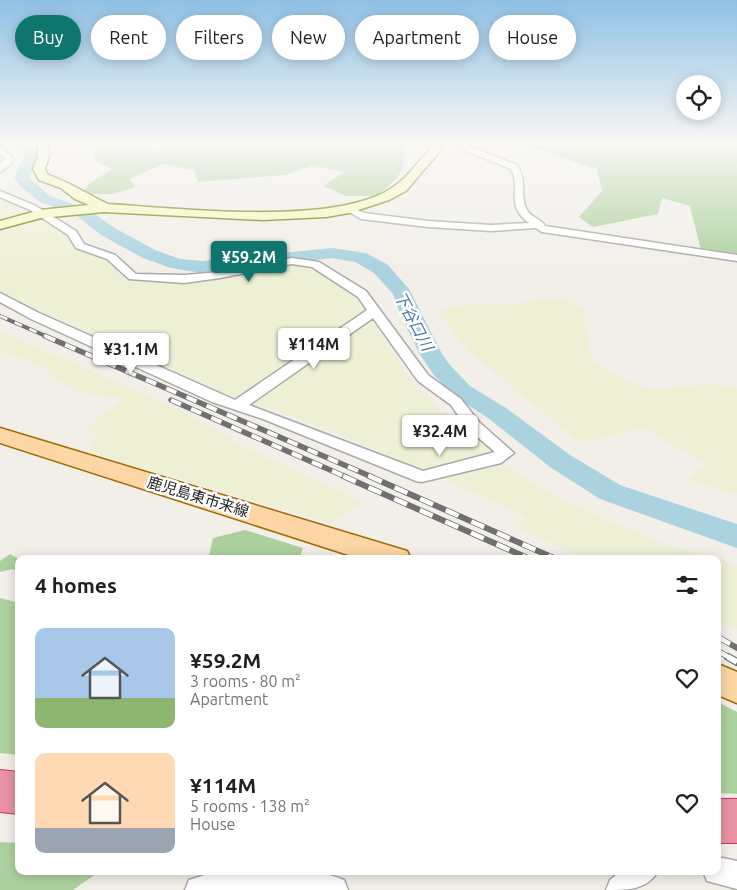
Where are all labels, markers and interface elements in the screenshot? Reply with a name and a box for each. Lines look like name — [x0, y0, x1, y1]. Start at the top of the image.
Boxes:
chip: Buy — [15, 15, 81, 60]
chip: Rent — [91, 15, 166, 60]
chip: Filters — [176, 15, 262, 60]
chip: New — [272, 15, 345, 60]
chip: Apartment — [355, 15, 479, 60]
chip: House — [489, 15, 576, 60]
map controls — [676, 75, 721, 120]
button: locate — [676, 75, 721, 120]
pin: ¥59.2M — [208, 240, 290, 283]
text: ¥59.2M — [222, 248, 276, 266]
water label: 下谷口川 — [391, 289, 438, 355]
pin: ¥114M — [279, 328, 349, 370]
pin: ¥31.1M — [90, 332, 172, 375]
text: ¥114M — [289, 335, 339, 353]
text: ¥31.1M — [104, 340, 158, 358]
pin: ¥32.4M — [399, 414, 481, 457]
text: ¥32.4M — [413, 422, 467, 440]
street label: 鹿児島東市来線 — [145, 473, 251, 520]
icon: filters — [673, 571, 701, 599]
text: 4 homes — [35, 573, 117, 597]
icon: home — [75, 648, 135, 708]
text: ¥59.2M — [190, 648, 261, 672]
icon: heart — [673, 664, 701, 692]
text: 3 rooms · 80 m² — [190, 672, 301, 690]
text: Apartment — [190, 690, 268, 708]
icon: home — [75, 773, 135, 833]
text: ¥114M — [190, 773, 256, 797]
icon: heart — [673, 789, 701, 817]
text: 5 rooms · 138 m² — [190, 797, 310, 815]
text: House — [190, 815, 235, 833]

